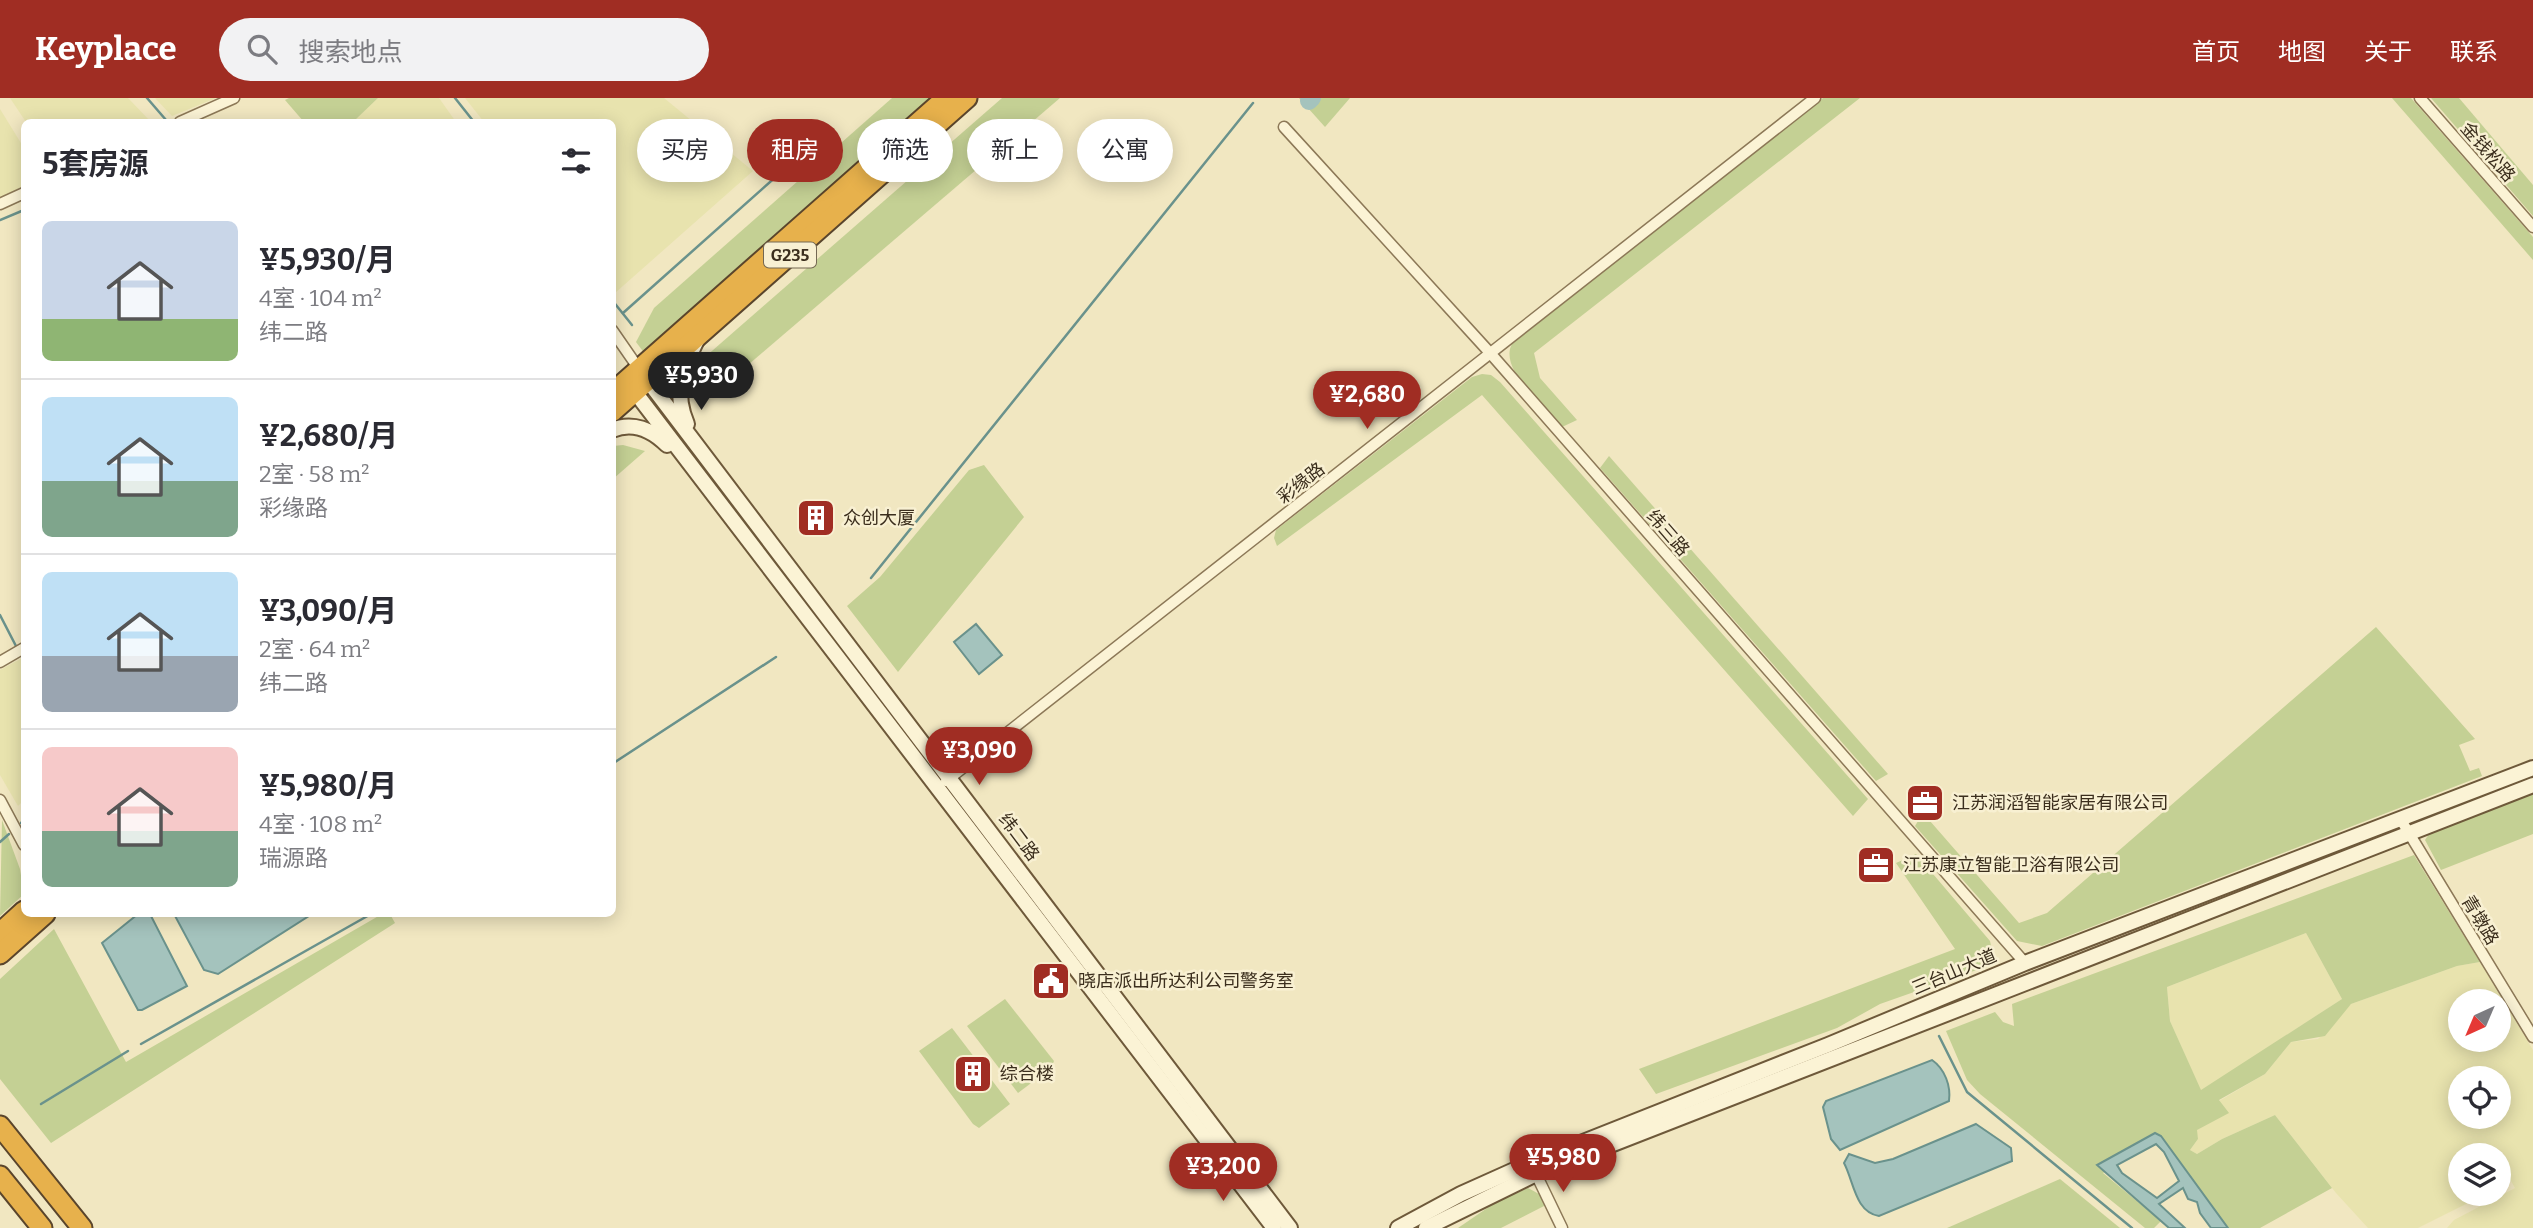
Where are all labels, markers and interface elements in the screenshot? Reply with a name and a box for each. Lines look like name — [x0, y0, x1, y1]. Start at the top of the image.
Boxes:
search box — [219, 18, 709, 81]
text: Keyplace — [35, 29, 177, 69]
icon: search — [243, 30, 281, 68]
text: 搜索地点 — [299, 37, 403, 68]
text: 首页 — [2192, 38, 2240, 66]
text: 地图 — [2278, 38, 2326, 66]
text: 关于 — [2364, 38, 2412, 66]
text: 联系 — [2450, 38, 2498, 66]
street label: 金钱松路 — [2456, 118, 2520, 186]
chip: 买房 — [637, 119, 733, 182]
chip: 租房 — [747, 119, 843, 182]
chip: 筛选 — [857, 119, 953, 182]
chip: 新上 — [967, 119, 1063, 182]
chip: 公寓 — [1077, 119, 1173, 182]
icon: filters — [557, 142, 595, 180]
text: 5套房源 — [42, 146, 148, 182]
text: ¥5,930/月 — [259, 242, 396, 278]
road number: G235 — [764, 242, 816, 267]
icon: home — [98, 249, 182, 333]
text: 4室 · 104 m² — [259, 284, 382, 312]
text: 纬二路 — [259, 318, 328, 346]
pin: ¥5,930 — [644, 352, 758, 412]
text: ¥5,930 — [664, 361, 738, 389]
pin: ¥2,680 — [1310, 372, 1424, 431]
text: ¥2,680 — [1329, 380, 1405, 408]
text: ¥2,680/月 — [259, 418, 398, 454]
icon: home — [98, 425, 182, 509]
street label: 彩缘路 — [1273, 458, 1329, 508]
text: 2室 · 58 m² — [259, 460, 369, 488]
text: 彩缘路 — [259, 494, 328, 522]
building icon: 众创大厦 — [795, 497, 837, 539]
street label: 纬三路 — [1642, 505, 1694, 561]
place label: 众创大厦 — [843, 507, 915, 529]
text: ¥3,090/月 — [259, 593, 397, 629]
icon: home — [98, 600, 182, 684]
text: 2室 · 64 m² — [259, 635, 370, 663]
text: 纬二路 — [259, 669, 328, 697]
pin: ¥3,090 — [922, 728, 1036, 787]
text: ¥3,090 — [941, 736, 1017, 764]
text: ¥5,980/月 — [259, 768, 397, 804]
icon: home — [98, 775, 182, 859]
office icon: 江苏润滔智能家居有限公司 — [1904, 782, 1946, 824]
place label: 江苏润滔智能家居有限公司 — [1952, 792, 2168, 814]
street label: 纬二路 — [994, 809, 1044, 865]
text: 4室 · 108 m² — [259, 810, 382, 838]
text: 瑞源路 — [259, 844, 328, 872]
office icon: 江苏康立智能卫浴有限公司 — [1855, 844, 1897, 886]
place label: 江苏康立智能卫浴有限公司 — [1903, 854, 2119, 876]
street label: 青墩路 — [2457, 891, 2503, 949]
street label: 三台山大道 — [1908, 944, 2000, 1000]
public building icon: 晓店派出所达利公司警务室 — [1030, 960, 1072, 1002]
place label: 晓店派出所达利公司警务室 — [1078, 970, 1294, 992]
north arrow — [2448, 989, 2511, 1052]
map controls — [2448, 989, 2511, 1206]
building icon: 综合楼 — [952, 1053, 994, 1095]
place label: 综合楼 — [1000, 1063, 1054, 1085]
button: locate — [2448, 1066, 2511, 1129]
pin: ¥5,980 — [1506, 1134, 1620, 1194]
text: ¥5,980 — [1525, 1143, 1601, 1171]
button: layers — [2448, 1143, 2511, 1206]
pin: ¥3,200 — [1166, 1144, 1280, 1203]
text: ¥3,200 — [1185, 1152, 1261, 1180]

